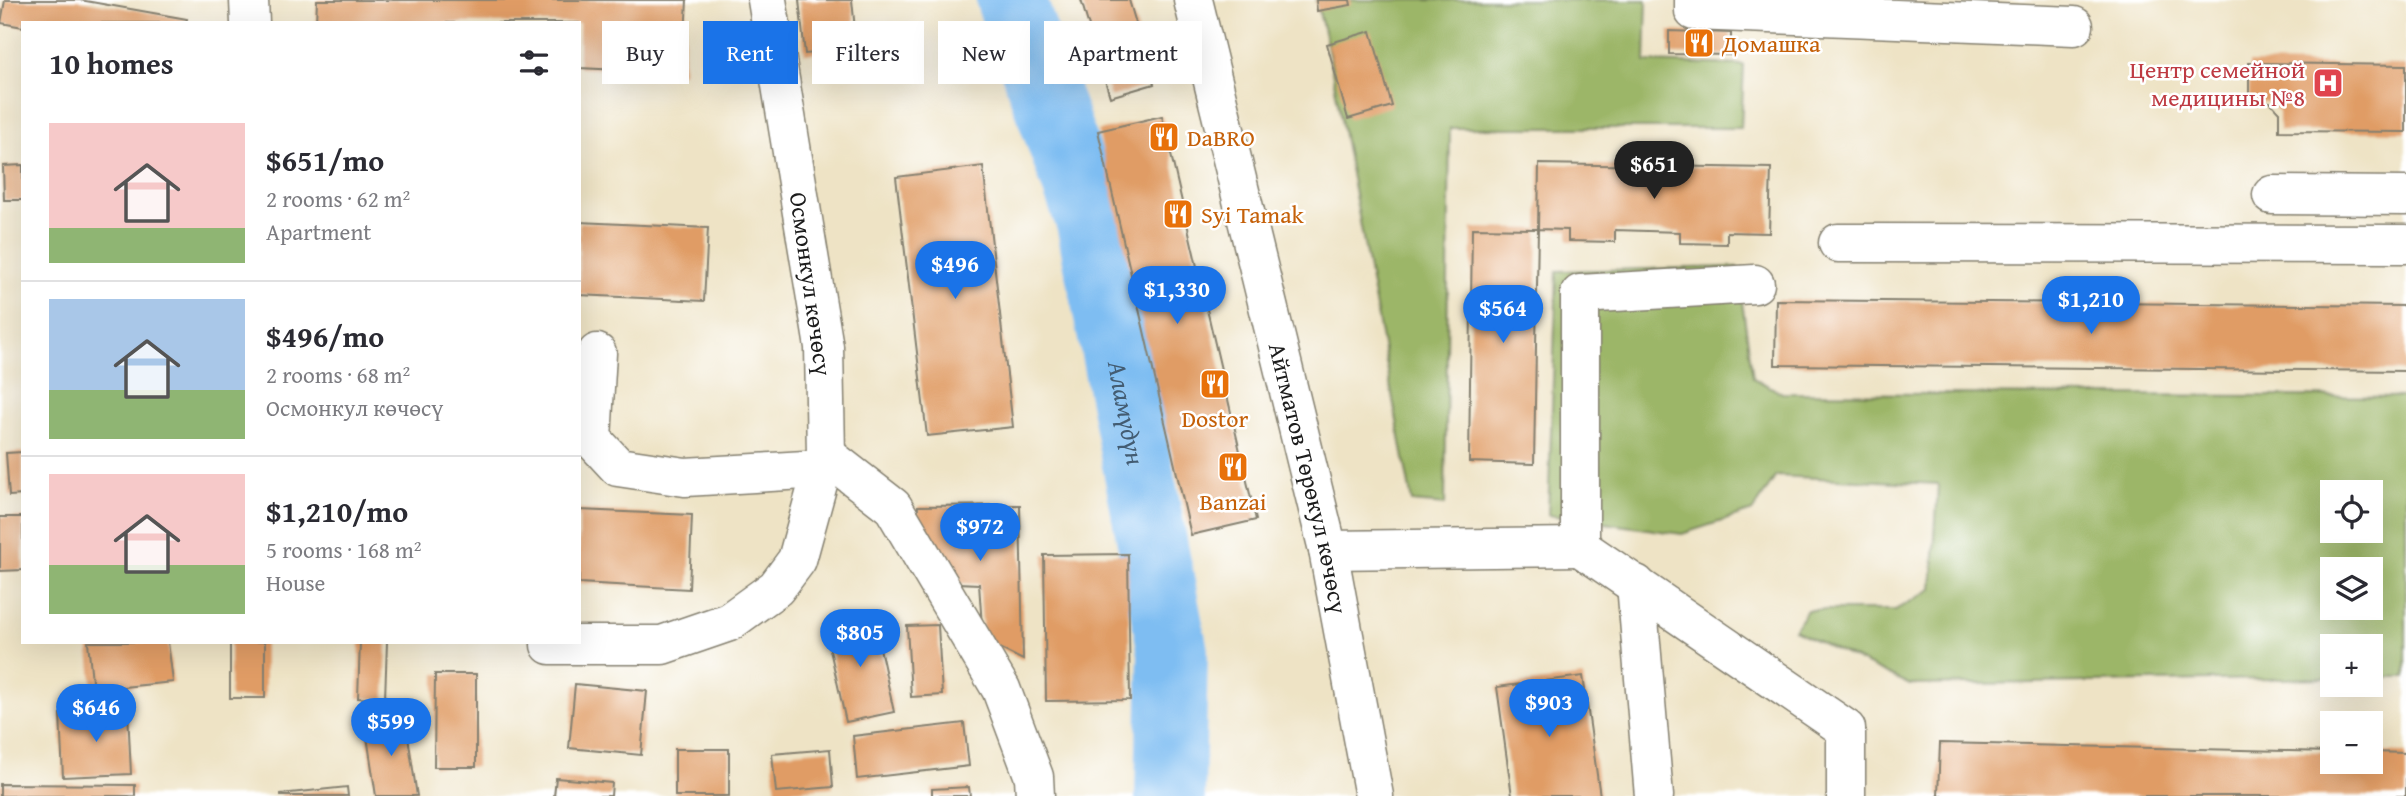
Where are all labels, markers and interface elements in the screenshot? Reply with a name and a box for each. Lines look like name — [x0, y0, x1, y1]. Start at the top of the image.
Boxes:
chip: Buy — [602, 21, 689, 84]
chip: Rent — [703, 21, 798, 84]
chip: Filters — [812, 21, 924, 84]
chip: New — [938, 21, 1030, 84]
chip: Apartment — [1044, 21, 1202, 84]
restaurant icon: Домашка — [1682, 26, 1716, 60]
place label: Домашка — [1721, 26, 1821, 61]
text: 10 homes — [49, 41, 174, 85]
icon: filters — [515, 44, 553, 82]
place label: Центр семейной медицины №8 — [2130, 52, 2305, 115]
hospital icon: Центр семейной медицины №8 — [2311, 66, 2345, 100]
restaurant icon: DaBRO — [1147, 120, 1181, 154]
place label: DaBRO — [1187, 120, 1255, 155]
text: $651/mo — [266, 138, 384, 182]
pin: $651 — [1613, 142, 1695, 201]
text: $651 — [1630, 147, 1678, 180]
icon: home — [105, 151, 189, 235]
text: 2 rooms · 62 m² — [266, 182, 410, 215]
street label: Осмонкул көчөсү — [781, 190, 841, 378]
restaurant icon: Syi Tamak — [1161, 197, 1195, 231]
place label: Syi Tamak — [1201, 197, 1305, 232]
text: Apartment — [266, 215, 371, 248]
pin: $496 — [914, 242, 996, 301]
text: $496 — [931, 247, 979, 280]
pin: $1,330 — [1120, 266, 1234, 326]
text: $1,330 — [1144, 272, 1210, 305]
pin: $1,210 — [2034, 276, 2148, 336]
text: $1,210 — [2058, 282, 2124, 315]
pin: $564 — [1462, 286, 1544, 345]
text: $564 — [1479, 291, 1527, 324]
text: $496/mo — [266, 314, 384, 358]
icon: home — [105, 327, 189, 411]
street label: Айтматов Төрөкул көчөсү — [1260, 339, 1357, 617]
water label: Аламүдүн — [1098, 356, 1156, 468]
text: 2 rooms · 68 m² — [266, 358, 410, 391]
restaurant icon: Dostor — [1198, 367, 1232, 401]
text: Осмонкул көчөсү — [266, 391, 443, 424]
place label: Dostor — [1182, 401, 1249, 436]
restaurant icon: Banzai — [1216, 450, 1250, 484]
map controls — [2320, 480, 2383, 774]
button: locate — [2320, 480, 2383, 543]
place label: Banzai — [1199, 484, 1267, 519]
text: $1,210/mo — [266, 489, 408, 533]
icon: home — [105, 502, 189, 586]
pin: $972 — [939, 504, 1021, 563]
text: $972 — [956, 509, 1004, 542]
text: 5 rooms · 168 m² — [266, 533, 421, 566]
button: layers — [2320, 557, 2383, 620]
text: House — [266, 566, 325, 599]
pin: $805 — [819, 610, 901, 669]
text: $805 — [836, 615, 884, 648]
button: + — [2320, 634, 2383, 697]
pin: $903 — [1508, 680, 1590, 739]
pin: $646 — [55, 684, 137, 744]
text: $903 — [1525, 685, 1573, 718]
text: $646 — [72, 690, 120, 723]
pin: $599 — [350, 698, 432, 758]
text: $599 — [367, 704, 415, 737]
button: − — [2320, 711, 2383, 774]

